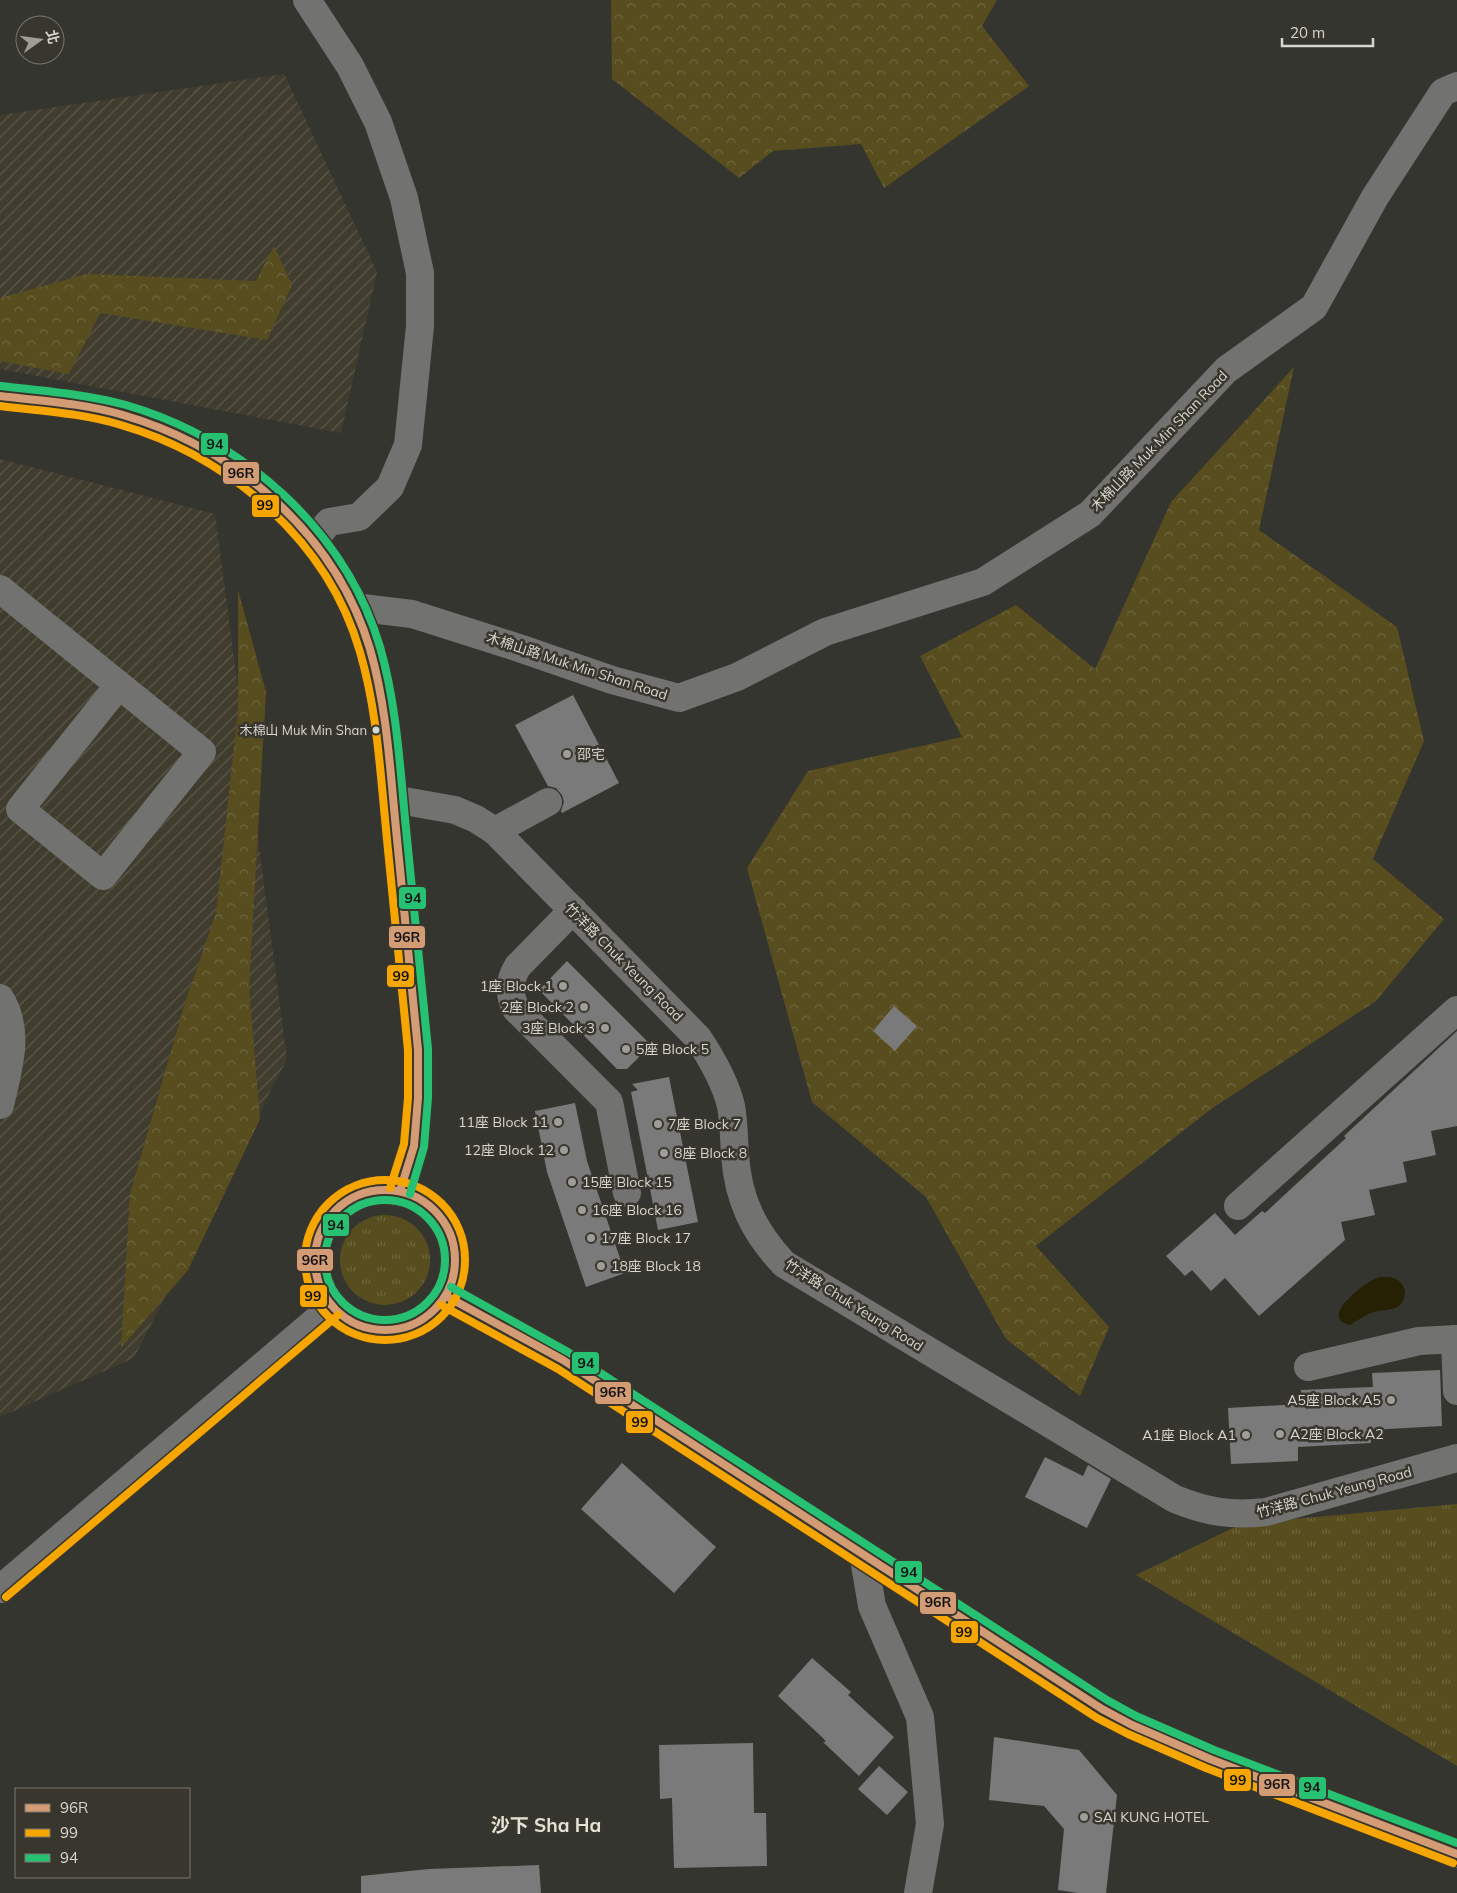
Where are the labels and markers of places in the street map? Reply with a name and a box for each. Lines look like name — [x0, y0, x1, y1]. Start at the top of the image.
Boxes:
place label: 木棉山 Muk Min Shan — [239, 722, 367, 738]
marker: 木棉山 Muk Min Shan — [371, 725, 381, 735]
place label: 邵宅 — [577, 745, 605, 763]
marker: 邵宅 — [561, 748, 573, 760]
place label: 1座 Block 1 — [480, 977, 553, 995]
marker: 1座 Block 1 — [557, 980, 569, 992]
place label: 2座 Block 2 — [501, 998, 574, 1016]
marker: 2座 Block 2 — [578, 1001, 590, 1013]
place label: 3座 Block 3 — [522, 1019, 595, 1037]
marker: 3座 Block 3 — [599, 1022, 611, 1034]
place label: 5座 Block 5 — [636, 1040, 709, 1058]
marker: 5座 Block 5 — [620, 1043, 632, 1055]
place label: 11座 Block 11 — [458, 1113, 548, 1131]
place label: 7座 Block 7 — [668, 1115, 741, 1133]
marker: 11座 Block 11 — [552, 1116, 564, 1128]
marker: 7座 Block 7 — [652, 1118, 664, 1130]
place label: 12座 Block 12 — [464, 1141, 554, 1159]
marker: 12座 Block 12 — [558, 1144, 570, 1156]
place label: 8座 Block 8 — [674, 1144, 747, 1162]
marker: 8座 Block 8 — [658, 1147, 670, 1159]
place label: 15座 Block 15 — [582, 1173, 672, 1191]
marker: 15座 Block 15 — [566, 1176, 578, 1188]
place label: 16座 Block 16 — [592, 1201, 682, 1219]
marker: 16座 Block 16 — [576, 1204, 588, 1216]
place label: 17座 Block 17 — [601, 1229, 691, 1247]
marker: 17座 Block 17 — [585, 1232, 597, 1244]
place label: 18座 Block 18 — [611, 1257, 701, 1275]
marker: 18座 Block 18 — [595, 1260, 607, 1272]
place label: A5座 Block A5 — [1287, 1391, 1381, 1409]
marker: A5座 Block A5 — [1385, 1394, 1397, 1406]
place label: A2座 Block A2 — [1290, 1425, 1384, 1443]
place label: A1座 Block A1 — [1142, 1426, 1236, 1444]
marker: A2座 Block A2 — [1274, 1428, 1286, 1440]
marker: A1座 Block A1 — [1240, 1429, 1252, 1441]
place label: SAI KUNG HOTEL — [1094, 1808, 1209, 1826]
marker: SAI KUNG HOTEL — [1078, 1811, 1090, 1823]

